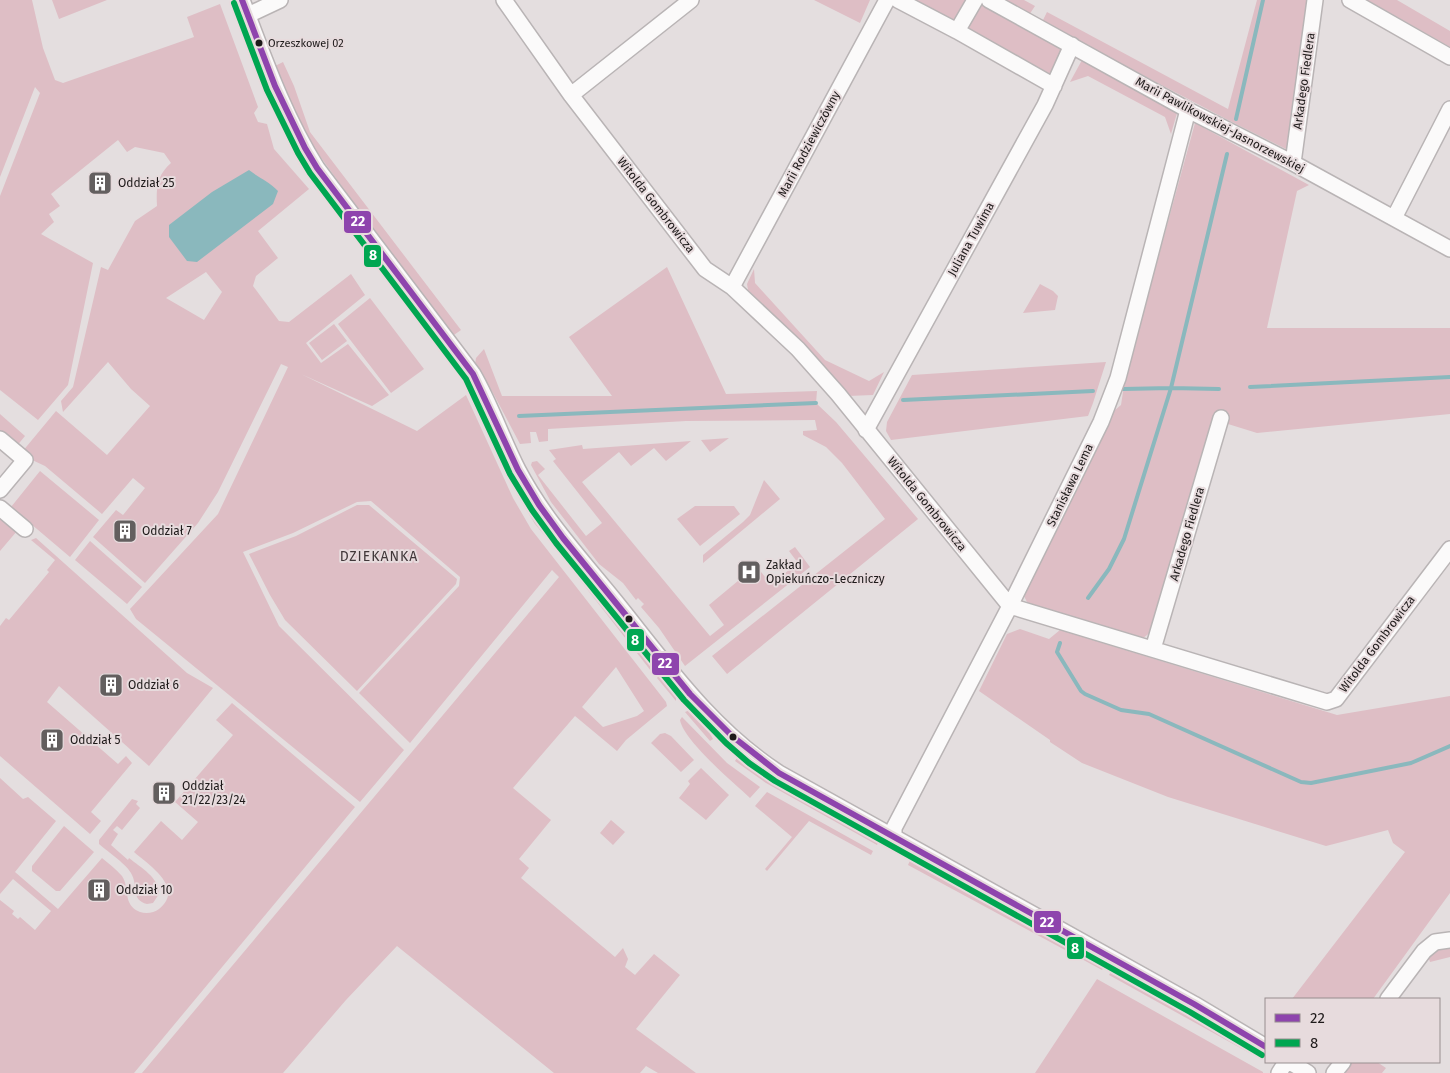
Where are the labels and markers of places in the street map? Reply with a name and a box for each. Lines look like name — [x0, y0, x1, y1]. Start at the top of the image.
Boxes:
place label: Orzeszkowej 02 — [268, 37, 344, 50]
marker: Orzeszkowej 02 — [254, 38, 264, 48]
building icon: Oddział 25 — [87, 170, 113, 196]
place label: Oddział 25 — [118, 176, 175, 190]
building icon: Oddział 7 — [112, 518, 138, 544]
place label: Oddział 7 — [142, 524, 192, 538]
place label: Zakład Opiekuńczo-Leczniczy — [766, 558, 885, 586]
hospital icon: Zakład Opiekuńczo-Leczniczy — [736, 559, 762, 585]
unlabelled marker — [624, 614, 634, 624]
building icon: Oddział 6 — [98, 672, 124, 698]
place label: Oddział 6 — [128, 678, 179, 692]
building icon: Oddział 5 — [39, 727, 65, 753]
unlabelled marker — [728, 732, 738, 742]
place label: Oddział 5 — [70, 733, 121, 747]
place label: Oddział 21/22/23/24 — [182, 779, 246, 807]
building icon: Oddział 21/22/23/24 — [151, 780, 177, 806]
building icon: Oddział 10 — [86, 877, 112, 903]
place label: Oddział 10 — [116, 883, 173, 897]

